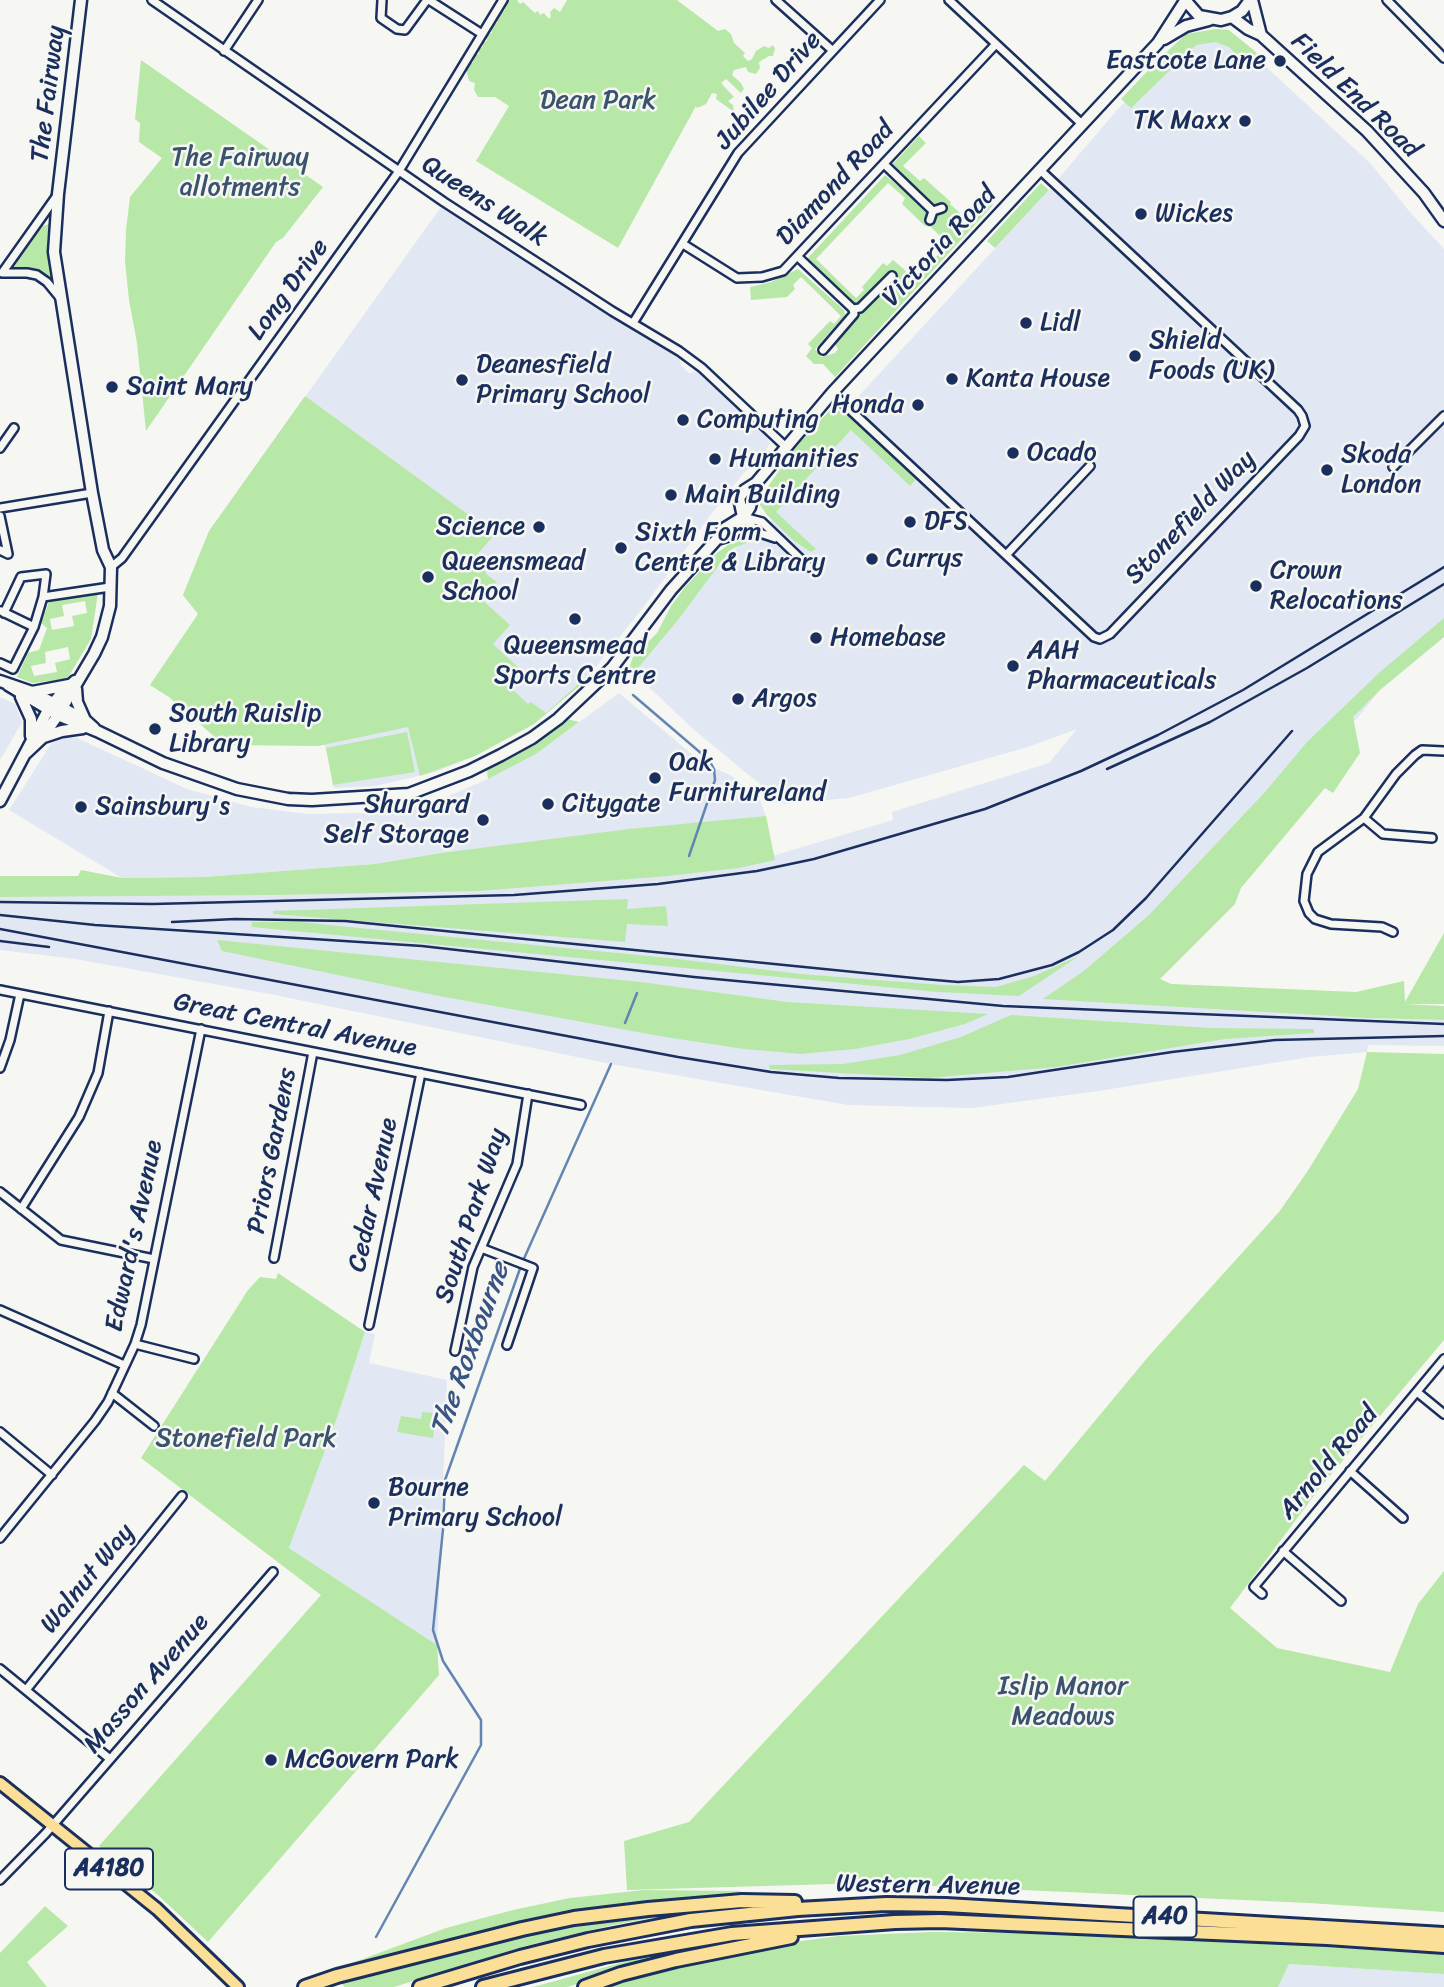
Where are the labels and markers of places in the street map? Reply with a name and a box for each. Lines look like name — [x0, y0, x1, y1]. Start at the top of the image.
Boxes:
place label: Eastcote Lane — [1106, 45, 1266, 77]
marker: Eastcote Lane — [1272, 53, 1288, 69]
place label: TK Maxx — [1133, 105, 1231, 137]
marker: TK Maxx — [1237, 113, 1253, 129]
place label: Wickes — [1155, 198, 1233, 230]
marker: Wickes — [1133, 206, 1149, 222]
place label: Lidl — [1040, 307, 1080, 339]
marker: Lidl — [1018, 315, 1034, 331]
place label: Shield Foods (UK) — [1149, 325, 1273, 386]
marker: Shield Foods (UK) — [1127, 348, 1143, 364]
place label: Deanesfield Primary School — [476, 349, 650, 410]
place label: Kanta House — [966, 363, 1110, 395]
place label: Saint Mary — [126, 371, 253, 403]
marker: Kanta House — [944, 371, 960, 387]
marker: Deanesfield Primary School — [454, 372, 470, 388]
marker: Saint Mary — [104, 379, 120, 395]
place label: Honda — [832, 389, 904, 421]
marker: Honda — [910, 397, 926, 413]
place label: Computing — [697, 404, 819, 436]
marker: Computing — [675, 412, 691, 428]
place label: Ocado — [1027, 437, 1097, 469]
place label: Skoda London — [1341, 439, 1421, 500]
place label: Humanities — [729, 443, 859, 475]
marker: Ocado — [1005, 445, 1021, 461]
marker: Humanities — [707, 451, 723, 467]
marker: Skoda London — [1319, 462, 1335, 478]
place label: Main Building — [685, 479, 840, 511]
marker: Main Building — [663, 487, 679, 503]
place label: DFS — [924, 506, 968, 538]
place label: Science — [436, 511, 525, 543]
marker: DFS — [902, 514, 918, 530]
place label: Sixth Form Centre & Library — [635, 517, 825, 578]
marker: Science — [531, 519, 547, 535]
marker: Sixth Form Centre & Library — [613, 540, 629, 556]
place label: Currys — [886, 543, 963, 575]
place label: Queensmead School — [442, 546, 585, 608]
marker: Currys — [864, 551, 880, 567]
place label: Crown Relocations — [1270, 555, 1403, 616]
marker: Queensmead School — [420, 569, 436, 585]
marker: Crown Relocations — [1248, 578, 1264, 594]
marker: Queensmead Sports Centre — [567, 611, 583, 627]
place label: Homebase — [830, 622, 946, 654]
place label: Queensmead Sports Centre — [494, 630, 656, 692]
marker: Homebase — [808, 630, 824, 646]
place label: AAH Pharmaceuticals — [1027, 635, 1217, 696]
marker: AAH Pharmaceuticals — [1005, 658, 1021, 674]
place label: Argos — [752, 683, 817, 715]
marker: Argos — [730, 691, 746, 707]
place label: South Ruislip Library — [169, 698, 321, 760]
marker: South Ruislip Library — [147, 721, 163, 737]
place label: Oak Furnitureland — [669, 747, 826, 808]
marker: Oak Furnitureland — [647, 770, 663, 786]
place label: Citygate — [562, 788, 660, 820]
place label: Shurgard Self Storage — [324, 789, 469, 850]
place label: Sainsbury's — [95, 791, 230, 823]
marker: Citygate — [540, 796, 556, 812]
marker: Sainsbury's — [73, 799, 89, 815]
marker: Shurgard Self Storage — [475, 812, 491, 828]
place label: Bourne Primary School — [388, 1472, 562, 1534]
marker: Bourne Primary School — [366, 1495, 382, 1511]
place label: McGovern Park — [285, 1744, 459, 1776]
marker: McGovern Park — [263, 1752, 279, 1768]

